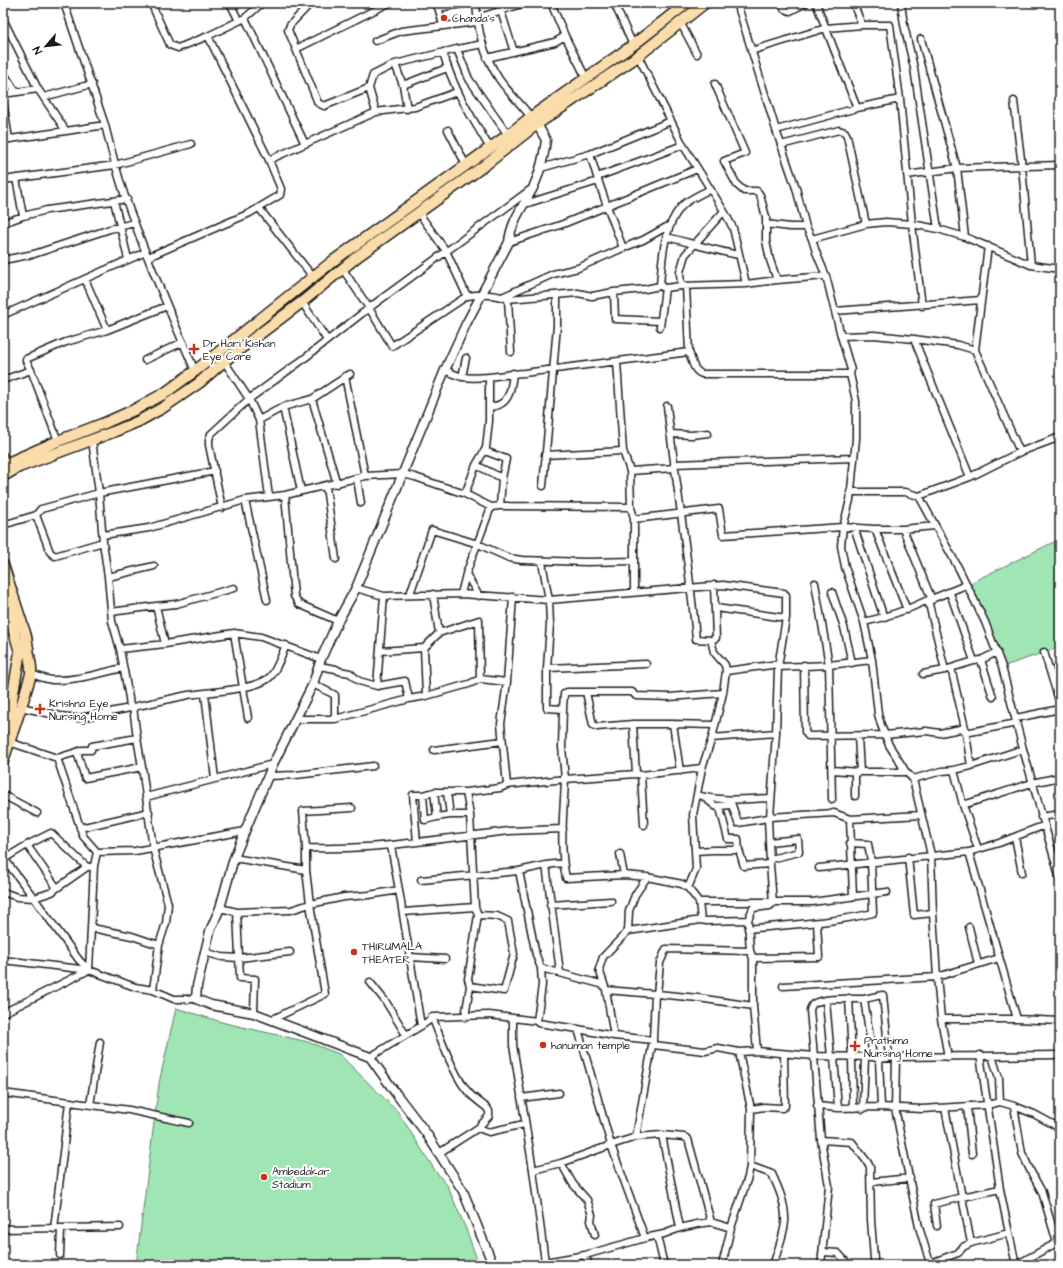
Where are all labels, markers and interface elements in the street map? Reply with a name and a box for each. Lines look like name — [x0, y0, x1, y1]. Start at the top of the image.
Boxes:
place label: Chanda's — [452, 11, 495, 26]
marker: Chanda's — [439, 13, 449, 23]
north arrow — [26, 26, 66, 66]
text: N — [29, 44, 46, 57]
place label: Dr Hari Kishan Eye Care — [203, 336, 276, 365]
marker: Dr Hari Kishan Eye Care — [188, 343, 200, 355]
place label: Krishna Eye Nursing Home — [49, 696, 118, 725]
marker: Krishna Eye Nursing Home — [34, 703, 46, 715]
place label: THIRUMALA THEATER — [362, 939, 422, 967]
marker: THIRUMALA THEATER — [349, 947, 359, 957]
place label: Prathima Nursing Home — [864, 1033, 933, 1062]
place label: hanuman temple — [551, 1038, 630, 1053]
marker: hanuman temple — [538, 1040, 548, 1050]
marker: Prathima Nursing Home — [849, 1040, 861, 1052]
place label: Ambedakar Stadium — [272, 1164, 329, 1192]
marker: Ambedakar Stadium — [259, 1172, 269, 1182]

